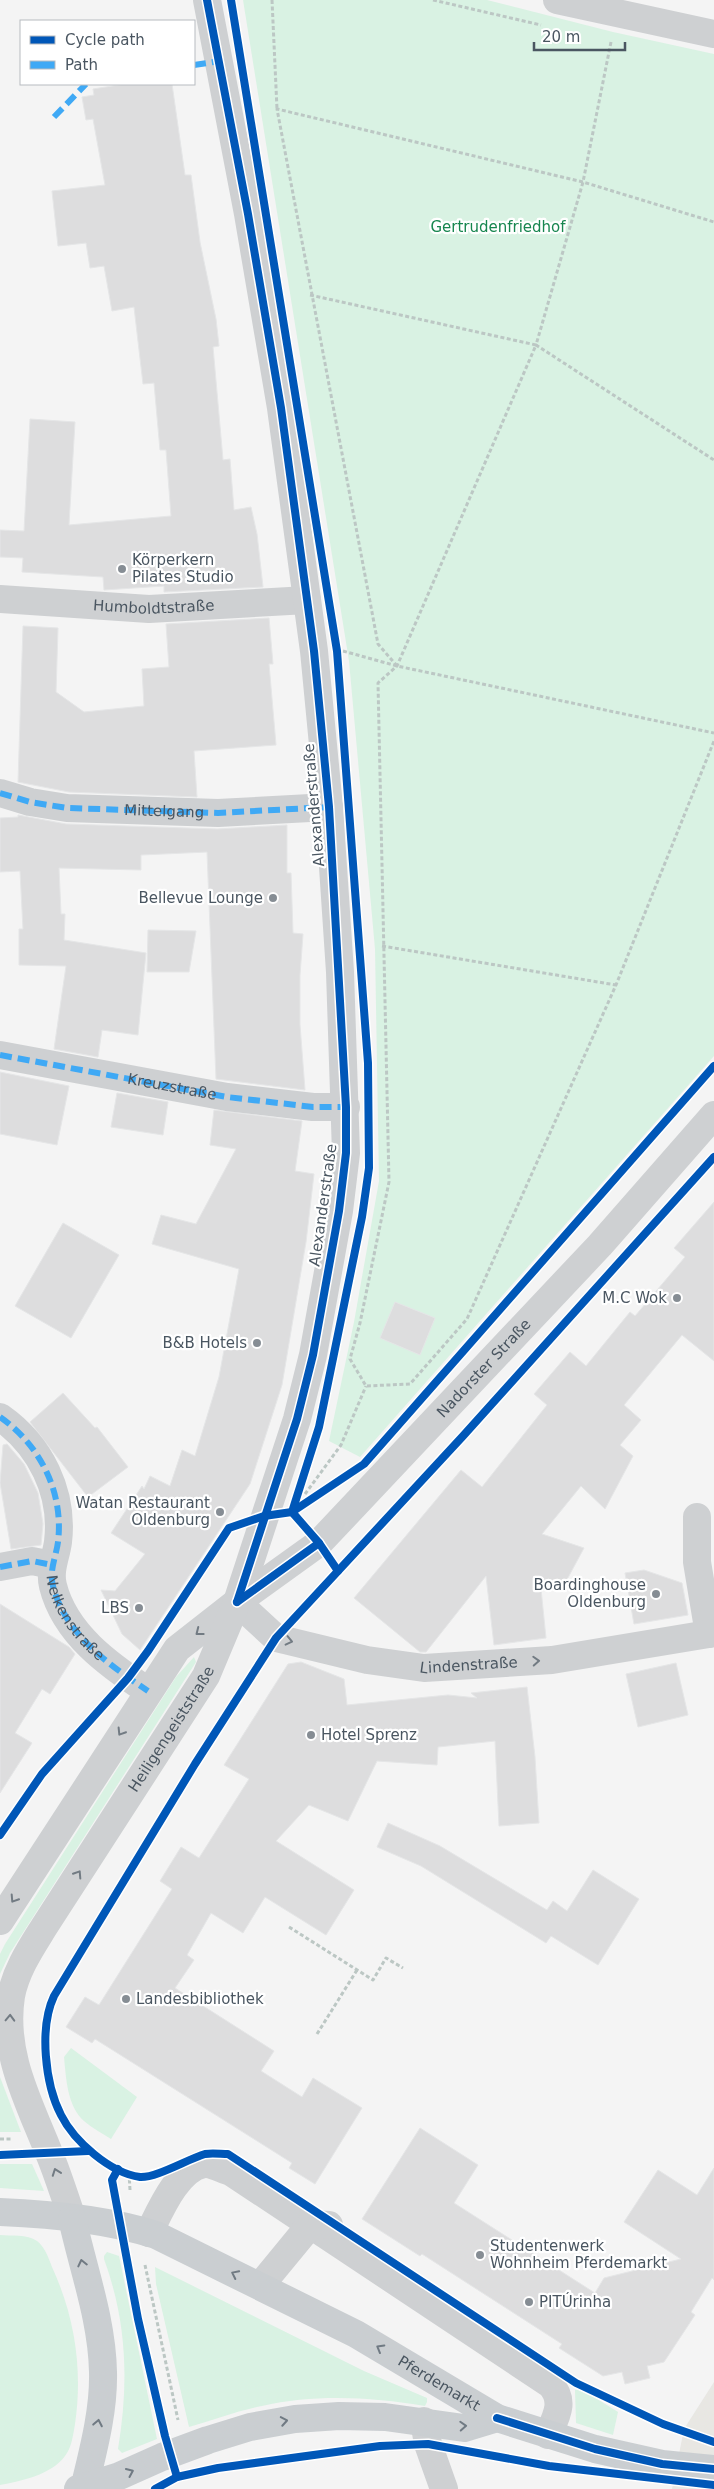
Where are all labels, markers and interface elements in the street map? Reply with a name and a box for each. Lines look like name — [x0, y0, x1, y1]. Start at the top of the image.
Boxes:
legend — [20, 20, 195, 85]
scale bar — [534, 20, 625, 52]
text: 20 m — [542, 28, 580, 46]
text: Cycle path — [65, 31, 145, 49]
text: Path — [65, 56, 98, 74]
park label: Gertrudenfriedhof — [430, 218, 566, 236]
place label: Körperkern Pilates Studio — [132, 551, 234, 586]
marker: Körperkern Pilates Studio — [116, 563, 128, 575]
street label: Humboldtstraße — [92, 596, 215, 618]
street label: Alexanderstraße — [300, 743, 328, 867]
street label: Mittelgang — [124, 801, 204, 822]
place label: Bellevue Lounge — [139, 889, 263, 907]
marker: Bellevue Lounge — [267, 892, 279, 904]
street label: Kreuzstraße — [126, 1070, 218, 1104]
street label: Alexanderstraße — [305, 1143, 341, 1267]
place label: M.C Wok — [602, 1289, 667, 1307]
marker: M.C Wok — [671, 1292, 683, 1304]
street label: Nadorster Straße — [433, 1315, 535, 1421]
place label: B&B Hotels — [162, 1334, 247, 1352]
marker: B&B Hotels — [251, 1337, 263, 1349]
place label: Watan Restaurant Oldenburg — [75, 1494, 210, 1529]
marker: Watan Restaurant Oldenburg — [214, 1506, 226, 1518]
street label: Nelkenstraße — [42, 1574, 108, 1664]
place label: Boardinghouse Oldenburg — [533, 1576, 646, 1611]
marker: Boardinghouse Oldenburg — [650, 1588, 662, 1600]
place label: LBS — [101, 1599, 129, 1617]
marker: LBS — [133, 1602, 145, 1614]
one-way arrow — [196, 1626, 205, 1634]
one-way arrow — [284, 1635, 293, 1646]
street label: Lindenstraße — [418, 1653, 518, 1678]
one-way arrow — [532, 1656, 540, 1667]
street label: Heiligengeiststraße — [125, 1664, 218, 1795]
place label: Hotel Sprenz — [321, 1726, 417, 1744]
one-way arrow — [118, 1727, 128, 1736]
marker: Hotel Sprenz — [305, 1729, 317, 1741]
one-way arrow — [72, 1870, 82, 1879]
one-way arrow — [11, 1894, 20, 1903]
place label: Landesbibliothek — [136, 1990, 264, 2008]
marker: Landesbibliothek — [120, 1993, 132, 2005]
one-way arrow — [4, 2014, 15, 2022]
one-way arrow — [52, 2169, 62, 2177]
place label: Studentenwerk Wohnheim Pferdemarkt — [490, 2237, 667, 2272]
marker: Studentenwerk Wohnheim Pferdemarkt — [474, 2249, 486, 2261]
one-way arrow — [77, 2259, 88, 2267]
one-way arrow — [231, 2270, 240, 2280]
place label: PITÚrinha — [539, 2292, 611, 2311]
marker: PITÚrinha — [523, 2296, 535, 2308]
one-way arrow — [376, 2344, 385, 2354]
street label: Pferdemarkt — [395, 2352, 484, 2415]
one-way arrow — [280, 2417, 289, 2427]
one-way arrow — [93, 2418, 103, 2427]
one-way arrow — [459, 2421, 467, 2431]
one-way arrow — [125, 2467, 134, 2478]

